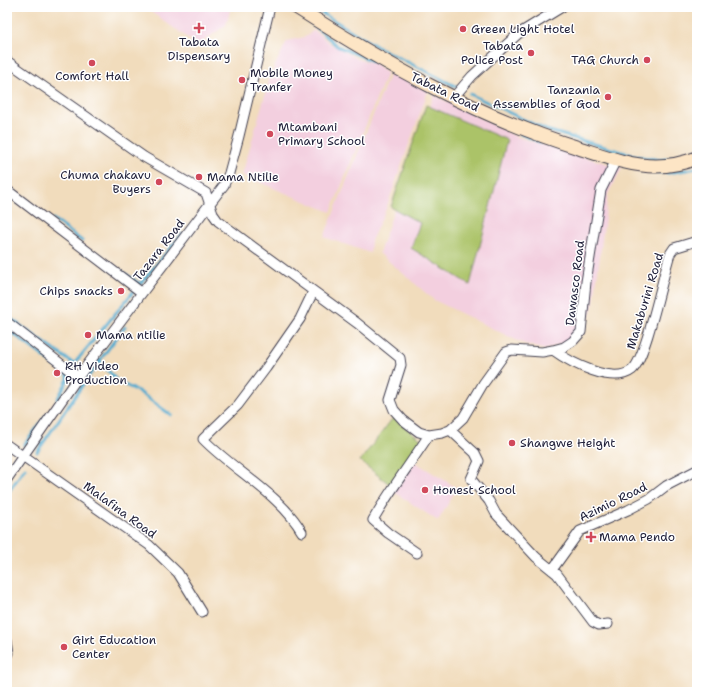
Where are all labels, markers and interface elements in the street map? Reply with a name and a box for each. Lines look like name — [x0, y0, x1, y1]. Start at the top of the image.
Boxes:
place label: Green Light Hotel — [471, 21, 575, 37]
marker: Tabata Dispensary — [193, 22, 205, 34]
marker: Green Light Hotel — [458, 24, 468, 34]
place label: Tabata Dispensary — [168, 34, 231, 64]
place label: Tabata Police Post — [461, 38, 524, 68]
marker: Tabata Police Post — [526, 48, 536, 58]
place label: TAG Church — [571, 52, 639, 68]
marker: TAG Church — [642, 55, 652, 65]
marker: Comfort Hall — [87, 58, 97, 68]
place label: Mobile Money Tranfer — [250, 65, 333, 95]
place label: Comfort Hall — [55, 68, 129, 84]
street label: Tabata Road — [408, 69, 482, 116]
marker: Mobile Money Tranfer — [237, 75, 247, 85]
place label: Tanzania Assemblies of God — [493, 82, 601, 112]
marker: Tanzania Assemblies of God — [603, 92, 613, 102]
place label: Mtambani Primary School — [278, 119, 365, 149]
marker: Mtambani Primary School — [265, 129, 275, 139]
place label: Chuma chakavu Buyers — [60, 167, 151, 197]
place label: Mama Ntilie — [207, 169, 279, 185]
marker: Mama Ntilie — [194, 172, 204, 182]
marker: Chuma chakavu Buyers — [154, 177, 164, 187]
street label: Tazara Road — [130, 216, 188, 284]
street label: Dawasco Road — [562, 239, 588, 326]
street label: Makaburini Road — [623, 250, 667, 351]
place label: Chips snacks — [39, 283, 113, 299]
marker: Chips snacks — [116, 286, 126, 296]
place label: Mama ntilie — [96, 327, 166, 343]
marker: Mama ntilie — [83, 330, 93, 340]
place label: RH Video Production — [65, 358, 127, 388]
marker: RH Video Production — [52, 368, 62, 378]
place label: Shangwe Height — [520, 435, 615, 451]
marker: Shangwe Height — [507, 438, 517, 448]
street label: Malafina Road — [80, 478, 160, 542]
street label: Azimio Road — [577, 479, 650, 525]
place label: Honest School — [433, 482, 516, 498]
marker: Honest School — [420, 485, 430, 495]
place label: Mama Pendo — [599, 529, 675, 545]
marker: Mama Pendo — [586, 532, 596, 542]
place label: Girt Education Center — [72, 632, 156, 662]
marker: Girt Education Center — [59, 642, 69, 652]

